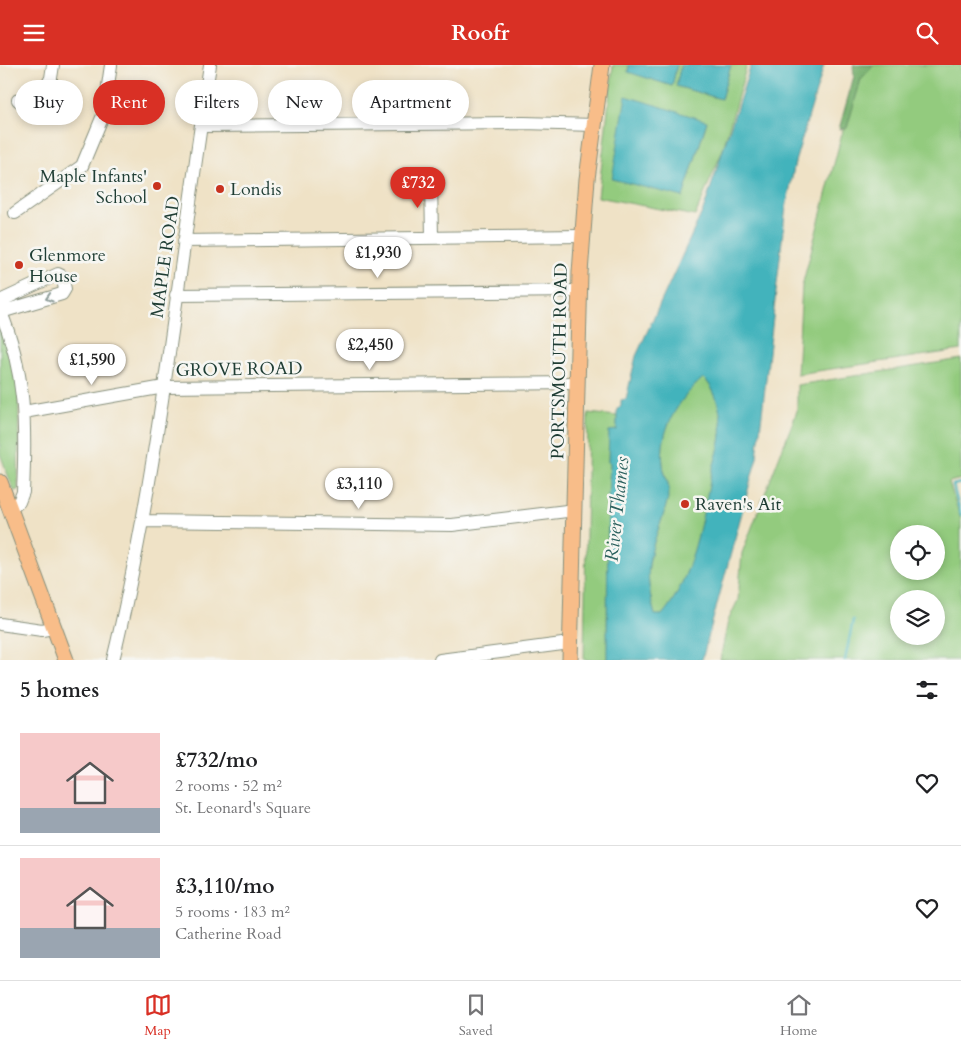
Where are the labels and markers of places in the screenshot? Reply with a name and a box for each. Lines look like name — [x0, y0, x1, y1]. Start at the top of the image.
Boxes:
place label: Maple Infants' School — [39, 164, 147, 210]
pin: £732 — [388, 167, 448, 209]
place label: Londis — [230, 177, 282, 202]
marker: Maple Infants' School — [151, 180, 163, 192]
marker: Londis — [214, 183, 226, 195]
pin: £1,930 — [337, 237, 419, 279]
place label: Glenmore House — [29, 243, 106, 289]
marker: Glenmore House — [13, 259, 25, 271]
pin: £2,450 — [329, 329, 411, 371]
pin: £1,590 — [51, 343, 133, 386]
pin: £3,110 — [318, 467, 400, 510]
place label: Raven's Ait — [695, 492, 782, 517]
marker: Raven's Ait — [679, 498, 691, 510]

